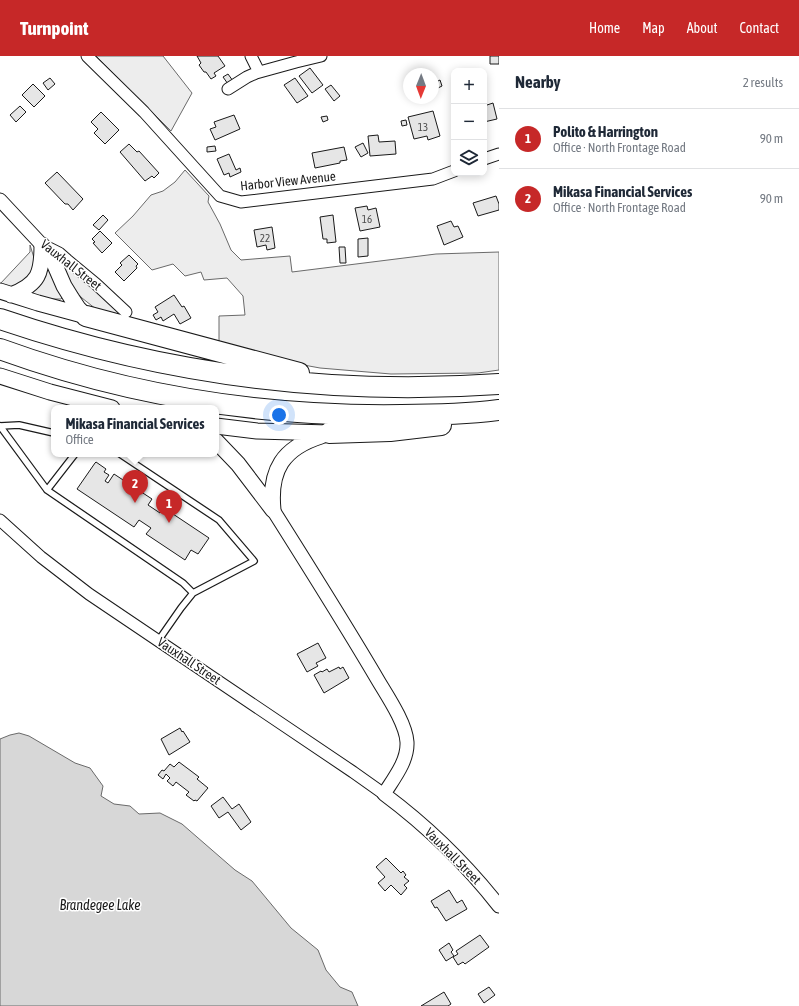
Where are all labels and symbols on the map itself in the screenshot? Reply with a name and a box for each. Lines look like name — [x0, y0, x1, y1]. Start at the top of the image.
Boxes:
north arrow — [403, 68, 439, 104]
house number: 13 — [418, 121, 428, 133]
street label: Harbor View Avenue — [239, 169, 337, 193]
house number: 16 — [362, 213, 372, 225]
house number: 22 — [260, 232, 270, 244]
street label: Vauxhall Street — [38, 237, 105, 294]
your location — [269, 405, 289, 425]
pin: 2 — [122, 470, 148, 503]
pin: 1 — [156, 490, 182, 523]
street label: Vauxhall Street — [155, 634, 224, 688]
street label: Vauxhall Street — [422, 825, 484, 887]
water label: Brandegee Lake — [59, 897, 141, 913]

